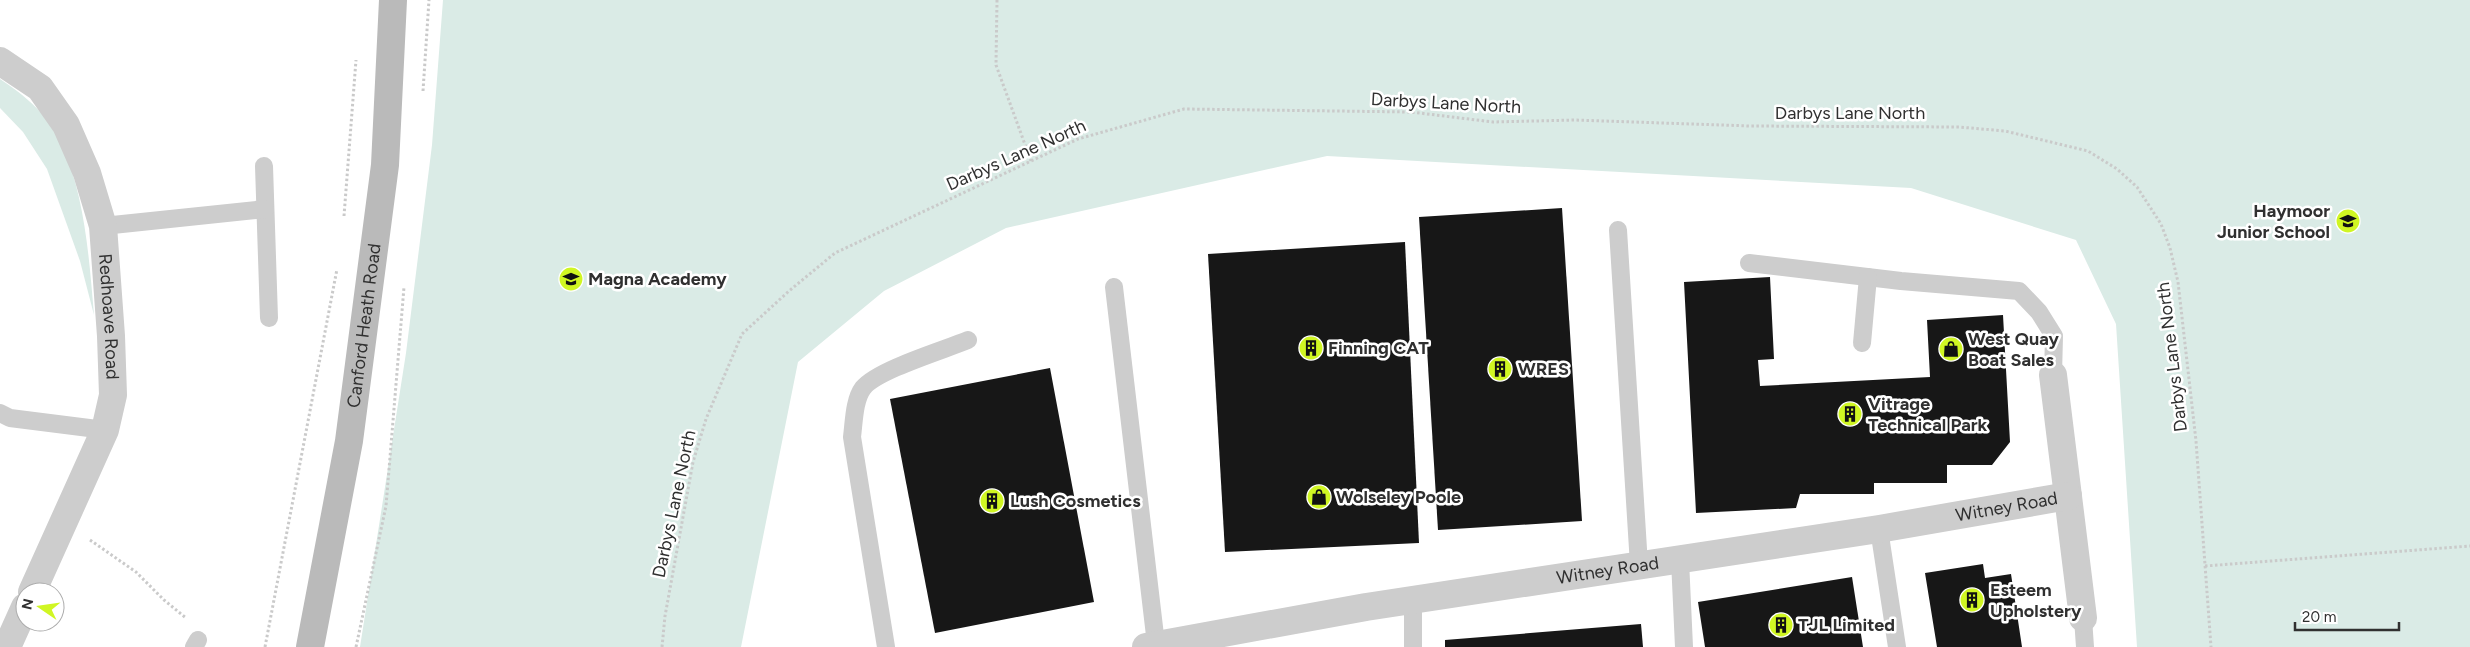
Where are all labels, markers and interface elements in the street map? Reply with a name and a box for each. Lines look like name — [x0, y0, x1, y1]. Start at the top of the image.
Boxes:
street label: Darbys Lane North — [1370, 88, 1522, 118]
street label: Darbys Lane North — [1775, 102, 1925, 124]
street label: Darbys Lane North — [943, 114, 1089, 196]
place label: Haymoor Junior School — [2217, 200, 2330, 243]
school or university icon: Haymoor Junior School — [2335, 208, 2361, 234]
street label: Canford Heath Road — [342, 242, 386, 409]
street label: Redhoave Road — [94, 253, 123, 380]
school or university icon: Magna Academy — [558, 266, 584, 292]
place label: Magna Academy — [588, 268, 727, 290]
street label: Darbys Lane North — [2152, 281, 2192, 433]
place label: West Quay Boat Sales — [1968, 328, 2060, 371]
building icon: Finning CAT — [1298, 335, 1324, 361]
shop icon: West Quay Boat Sales — [1938, 336, 1964, 362]
place label: Finning CAT — [1328, 337, 1429, 359]
building icon: WRES — [1487, 356, 1513, 382]
place label: WRES — [1518, 358, 1569, 380]
place label: Vitrage Technical Park — [1868, 393, 1988, 436]
building icon: Vitrage Technical Park — [1837, 401, 1863, 427]
street label: Darbys Lane North — [648, 428, 700, 580]
shop icon: Wolseley Poole — [1306, 484, 1332, 510]
place label: Wolseley Poole — [1336, 486, 1461, 508]
street label: Witney Road — [1954, 487, 2059, 526]
building icon: Lush Cosmetics — [979, 488, 1005, 514]
place label: Lush Cosmetics — [1010, 490, 1141, 512]
street label: Witney Road — [1555, 552, 1660, 589]
place label: Esteem Upholstery — [1990, 579, 2082, 622]
north arrow — [15, 582, 65, 632]
building icon: Esteem Upholstery — [1959, 587, 1985, 613]
text: N — [18, 597, 37, 611]
scale bar — [2295, 600, 2399, 632]
text: 20 m — [2302, 608, 2336, 626]
building icon: TJL Limited — [1768, 612, 1794, 638]
place label: TJL Limited — [1798, 614, 1895, 636]

